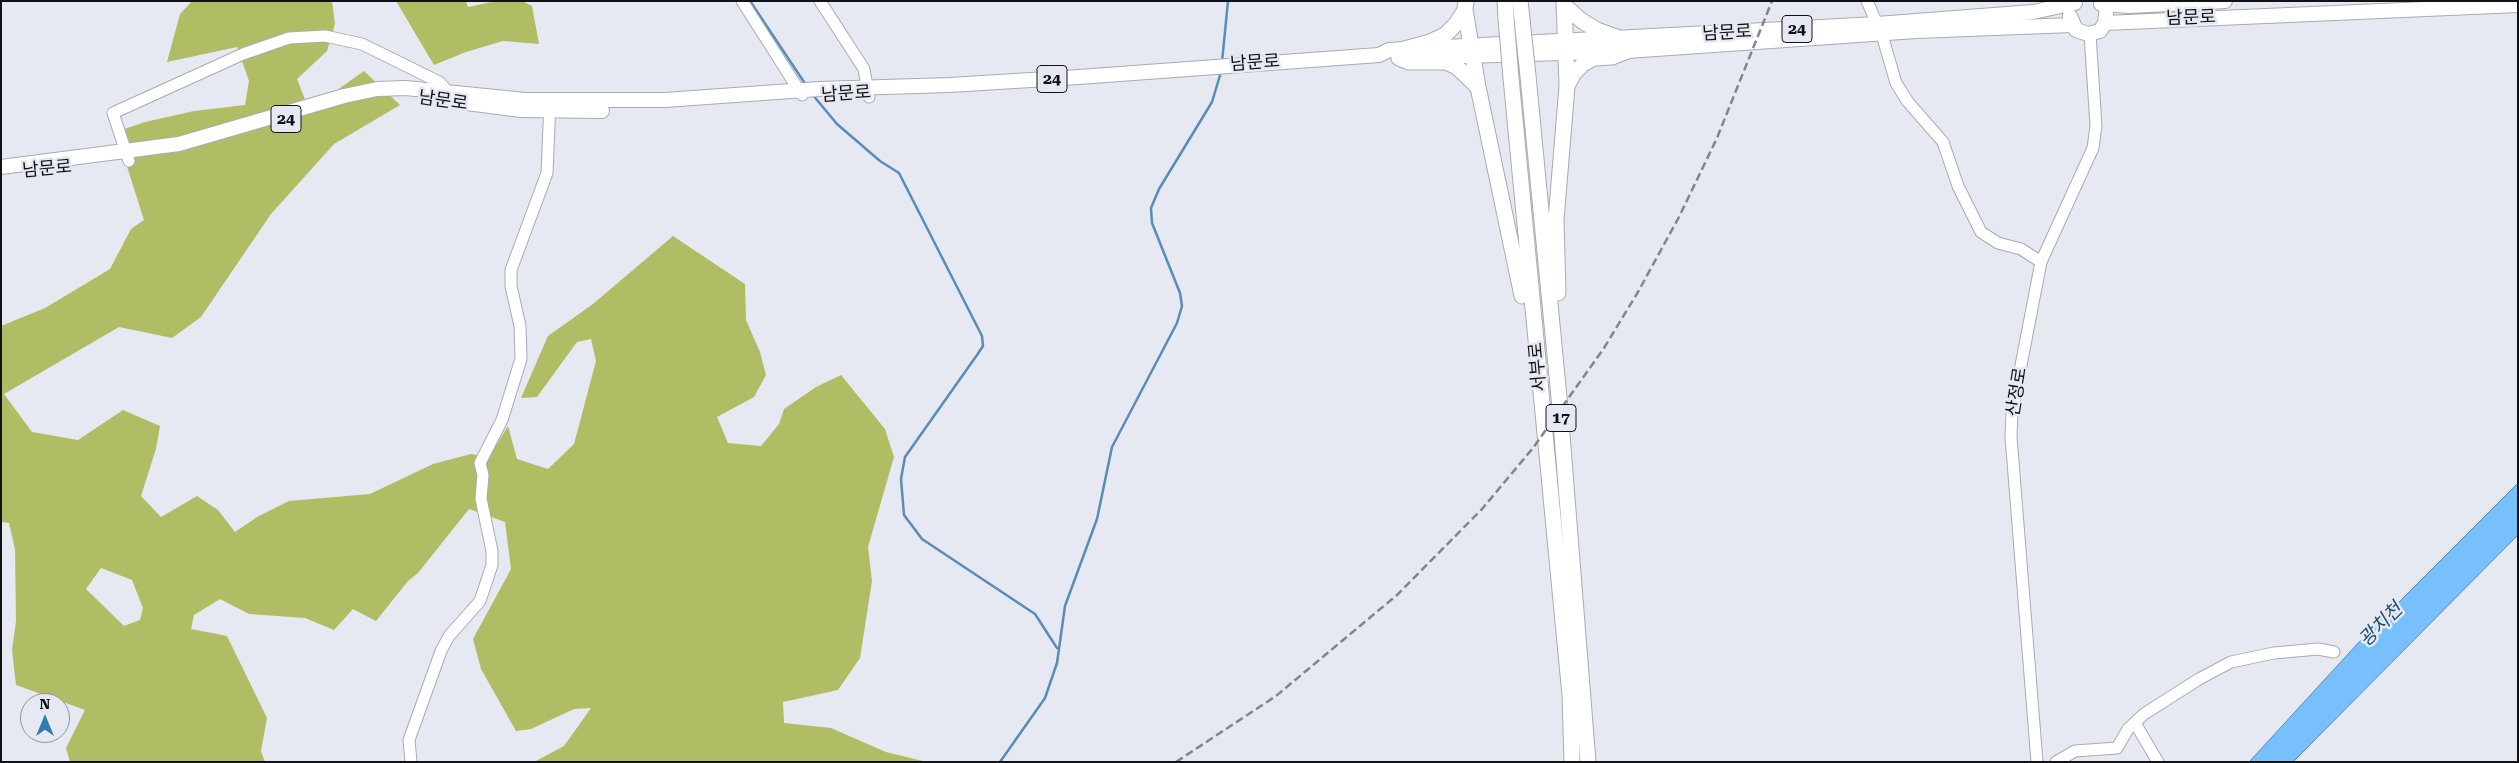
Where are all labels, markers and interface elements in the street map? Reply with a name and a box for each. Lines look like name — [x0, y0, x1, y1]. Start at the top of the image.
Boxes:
street label: 남문로 — [2166, 6, 2216, 30]
road number: 24 — [1782, 15, 1812, 42]
street label: 남문로 — [1702, 21, 1752, 45]
street label: 남문로 — [1229, 50, 1281, 76]
road number: 24 — [1037, 66, 1067, 92]
street label: 남문로 — [820, 81, 872, 107]
street label: 남문로 — [417, 87, 469, 115]
road number: 24 — [271, 106, 301, 132]
street label: 남문로 — [21, 156, 73, 182]
street label: 서부로 — [1525, 341, 1551, 393]
street label: 산정로 — [2002, 366, 2032, 418]
road number: 17 — [1546, 404, 1576, 432]
water label: 광치천 — [2354, 598, 2408, 652]
north arrow — [20, 693, 70, 743]
text: N — [40, 696, 50, 712]

